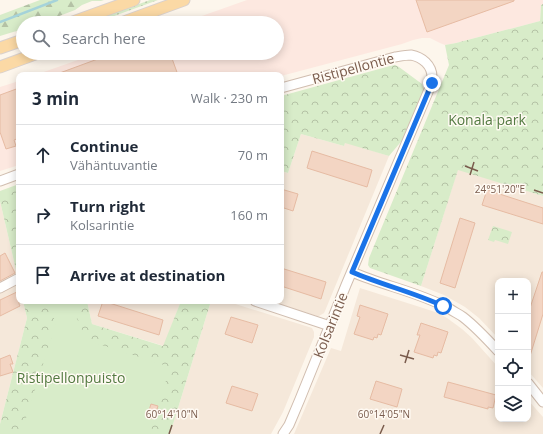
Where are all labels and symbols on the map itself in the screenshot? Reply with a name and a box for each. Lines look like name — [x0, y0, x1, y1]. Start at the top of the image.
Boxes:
street label: Ristipellontie — [310, 48, 396, 88]
route end — [423, 74, 441, 92]
park label: Konala park — [448, 110, 527, 129]
text: 24°51'20"E — [475, 182, 525, 196]
street label: Kolsarintie — [308, 289, 352, 361]
route start — [434, 297, 452, 315]
park label: Ristipellonpuisto — [17, 368, 125, 387]
text: 60°14'10"N — [146, 407, 198, 421]
text: 60°14'05"N — [358, 407, 410, 421]

